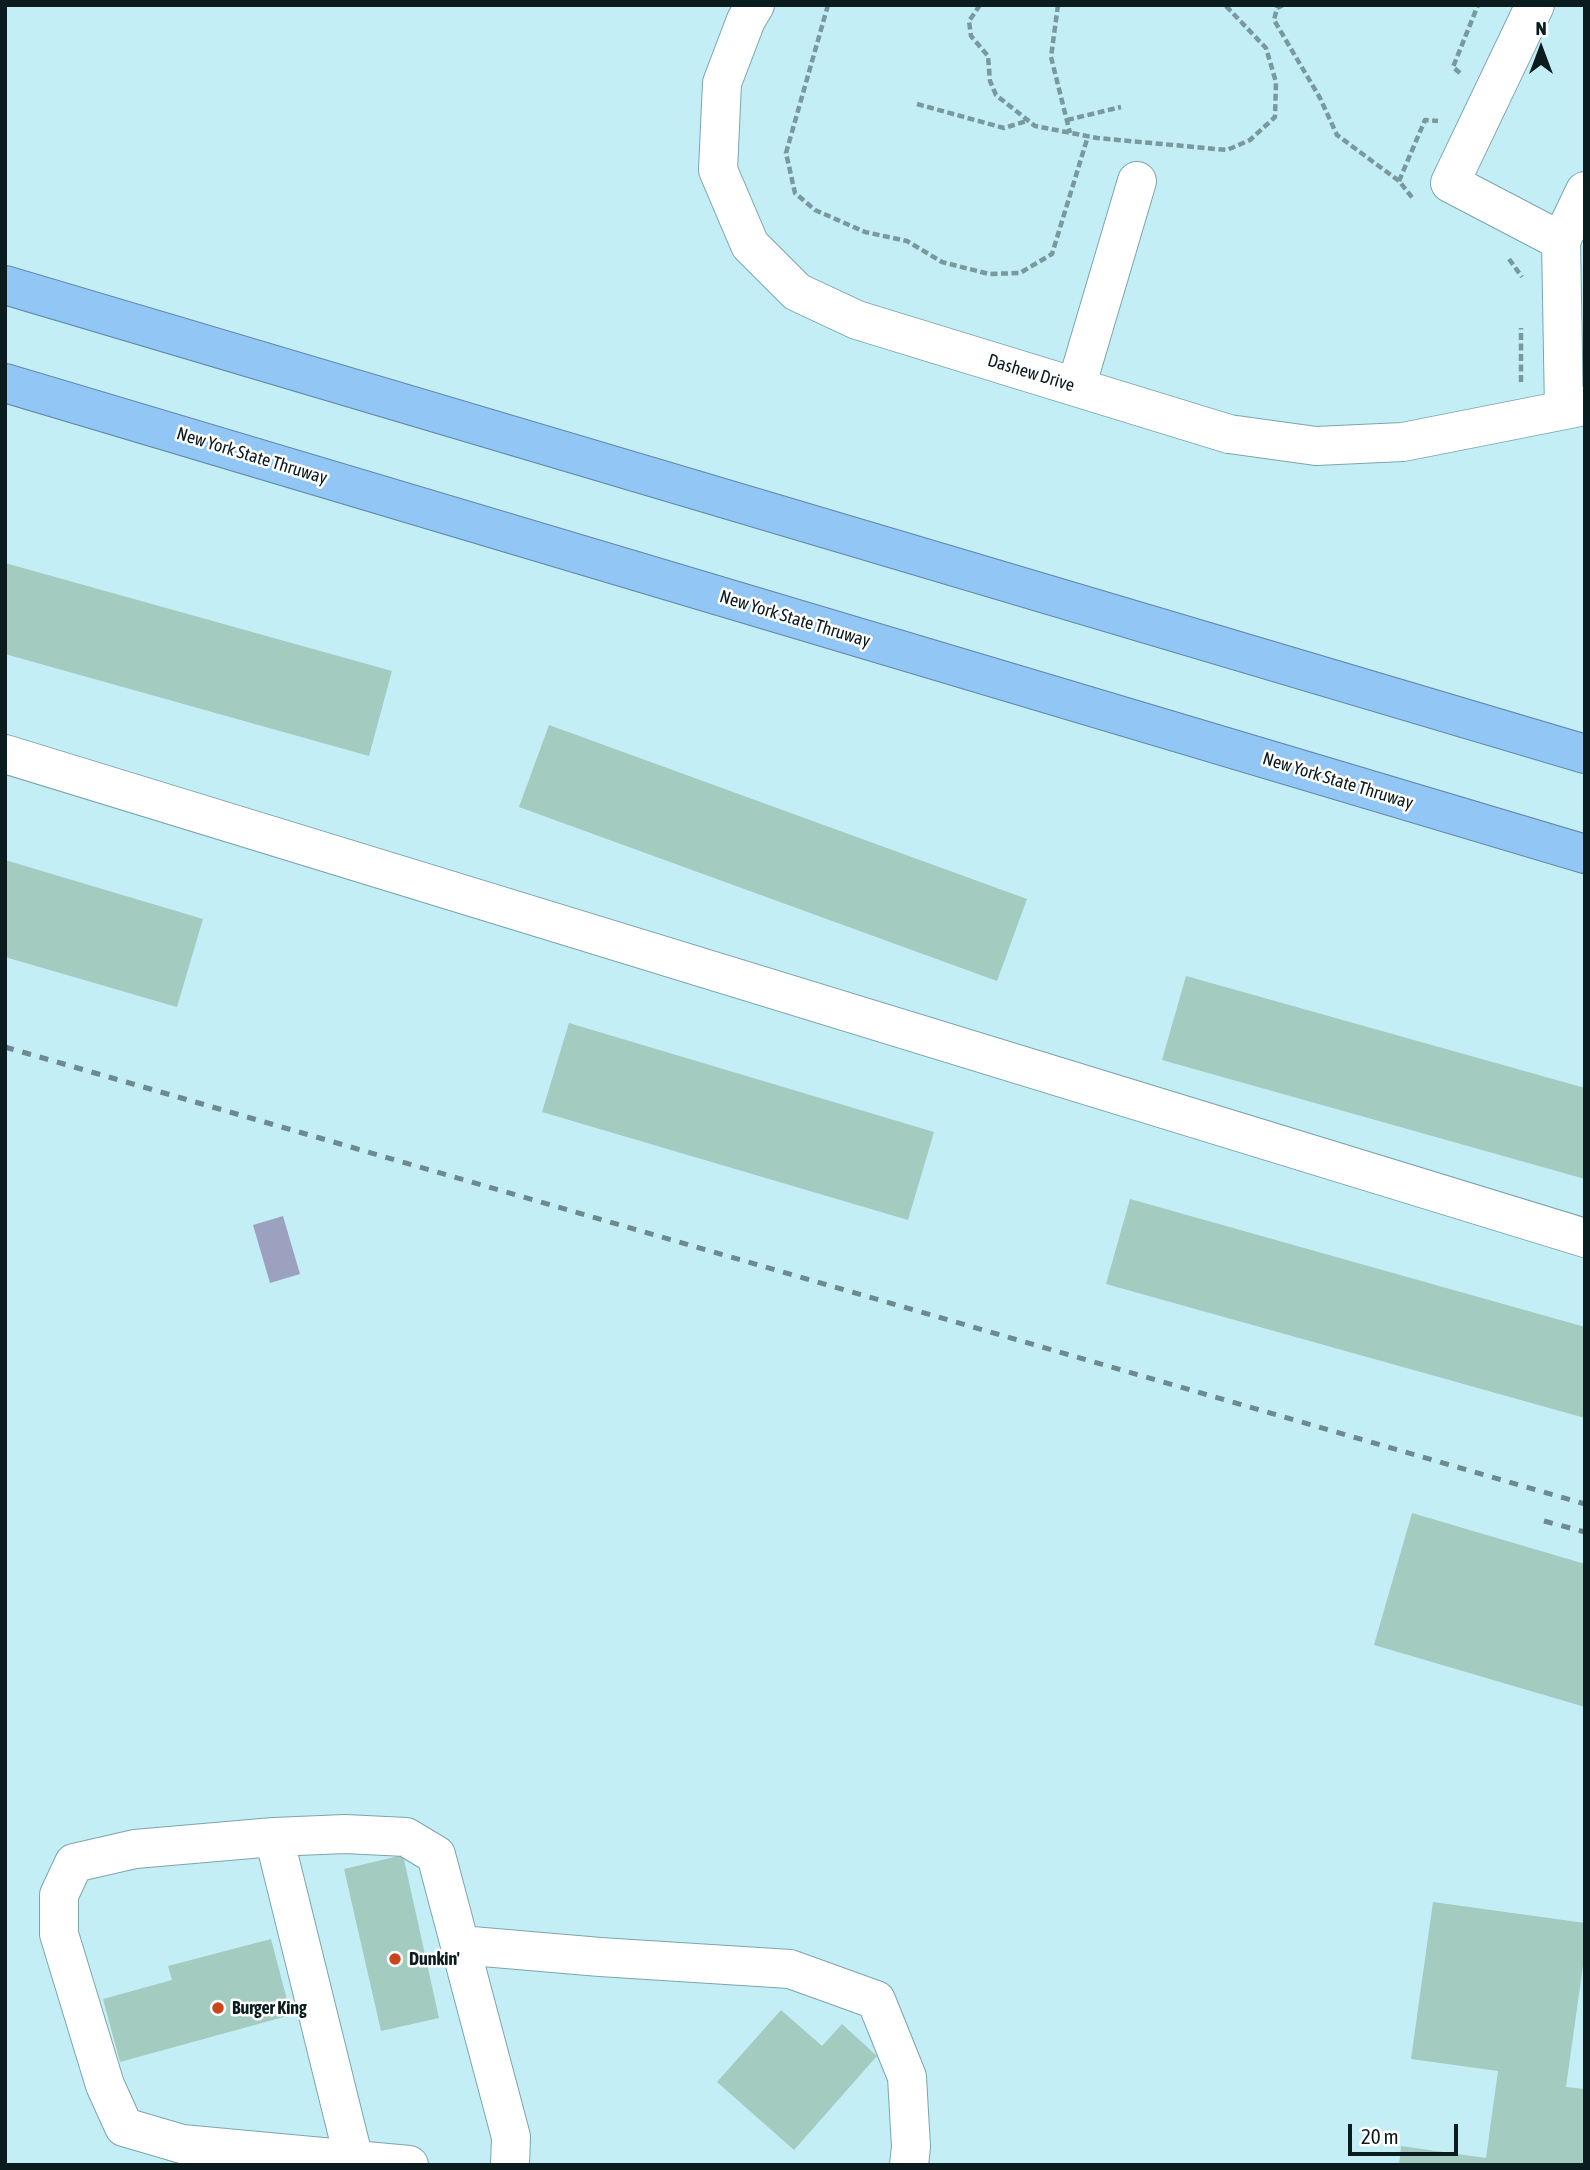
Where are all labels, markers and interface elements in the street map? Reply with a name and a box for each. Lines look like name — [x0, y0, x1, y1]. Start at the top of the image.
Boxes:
north arrow — [1506, 14, 1576, 84]
text: N — [1535, 17, 1547, 39]
street label: Dashew Drive — [985, 350, 1077, 396]
street label: New York State Thruway — [174, 423, 330, 489]
street label: New York State Thruway — [717, 586, 873, 652]
street label: New York State Thruway — [1260, 748, 1416, 814]
place label: Dunkin' — [409, 1948, 460, 1970]
marker: Dunkin' — [387, 1951, 403, 1967]
place label: Burger King — [232, 1997, 307, 2019]
marker: Burger King — [210, 2000, 226, 2016]
scale bar — [1352, 2110, 1462, 2154]
text: 20 m — [1361, 2124, 1399, 2148]

